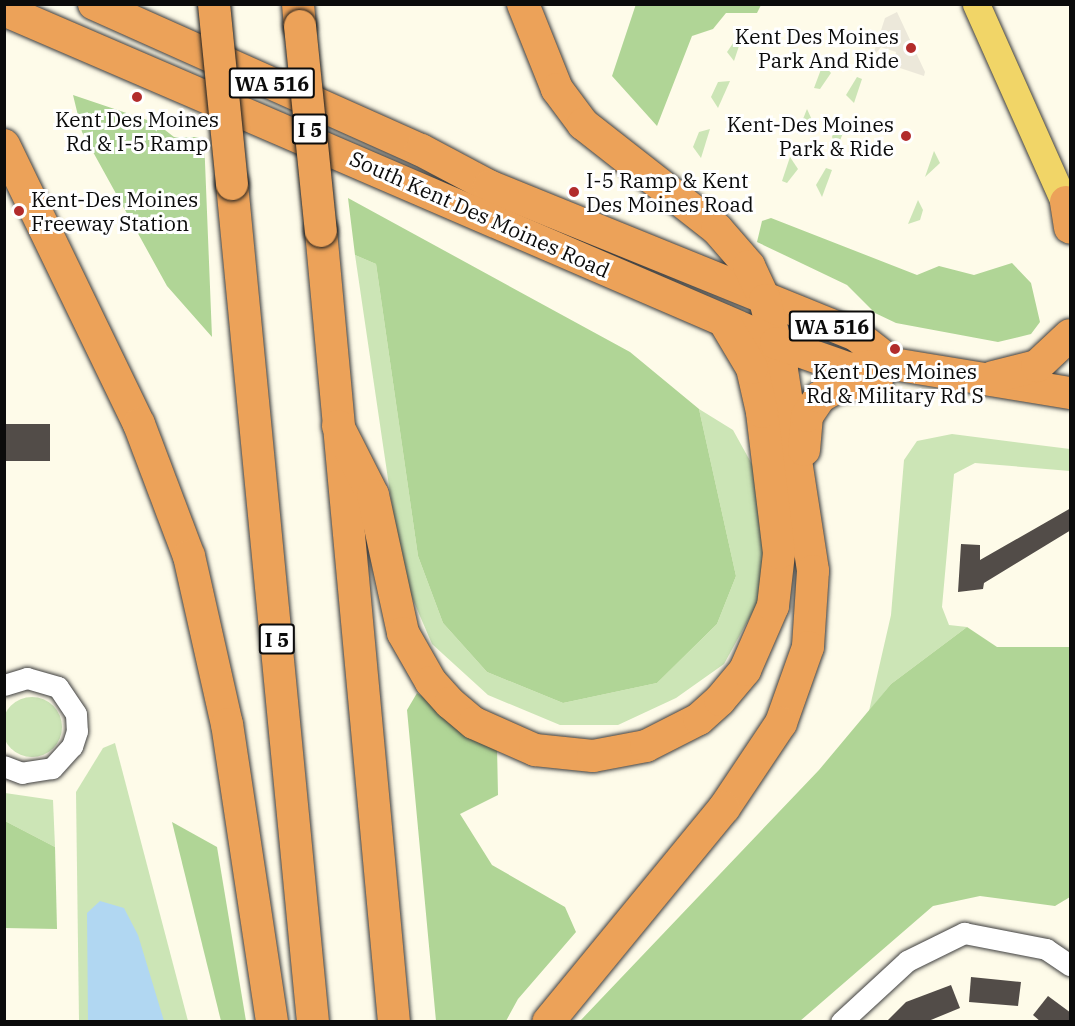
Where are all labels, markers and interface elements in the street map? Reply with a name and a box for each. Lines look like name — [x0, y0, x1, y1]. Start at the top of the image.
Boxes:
place label: Kent Des Moines Park And Ride — [735, 23, 899, 73]
marker: Kent Des Moines Park And Ride — [904, 41, 918, 55]
road number: WA 516 — [228, 66, 316, 100]
marker: Kent Des Moines Rd & I-5 Ramp — [130, 90, 144, 104]
place label: Kent Des Moines Rd & I-5 Ramp — [55, 106, 219, 156]
place label: Kent-Des Moines Park & Ride — [727, 111, 894, 161]
road number: I 5 — [290, 112, 330, 146]
marker: Kent-Des Moines Park & Ride — [899, 129, 913, 143]
street label: South Kent Des Moines Road — [346, 145, 614, 283]
place label: I-5 Ramp & Kent Des Moines Road — [586, 167, 754, 217]
marker: I-5 Ramp & Kent Des Moines Road — [567, 185, 581, 199]
place label: Kent-Des Moines Freeway Station — [31, 186, 198, 236]
marker: Kent-Des Moines Freeway Station — [12, 204, 26, 218]
road number: WA 516 — [788, 309, 876, 343]
marker: Kent Des Moines Rd & Military Rd S — [888, 342, 902, 356]
place label: Kent Des Moines Rd & Military Rd S — [806, 358, 984, 408]
road number: I 5 — [258, 622, 296, 656]

